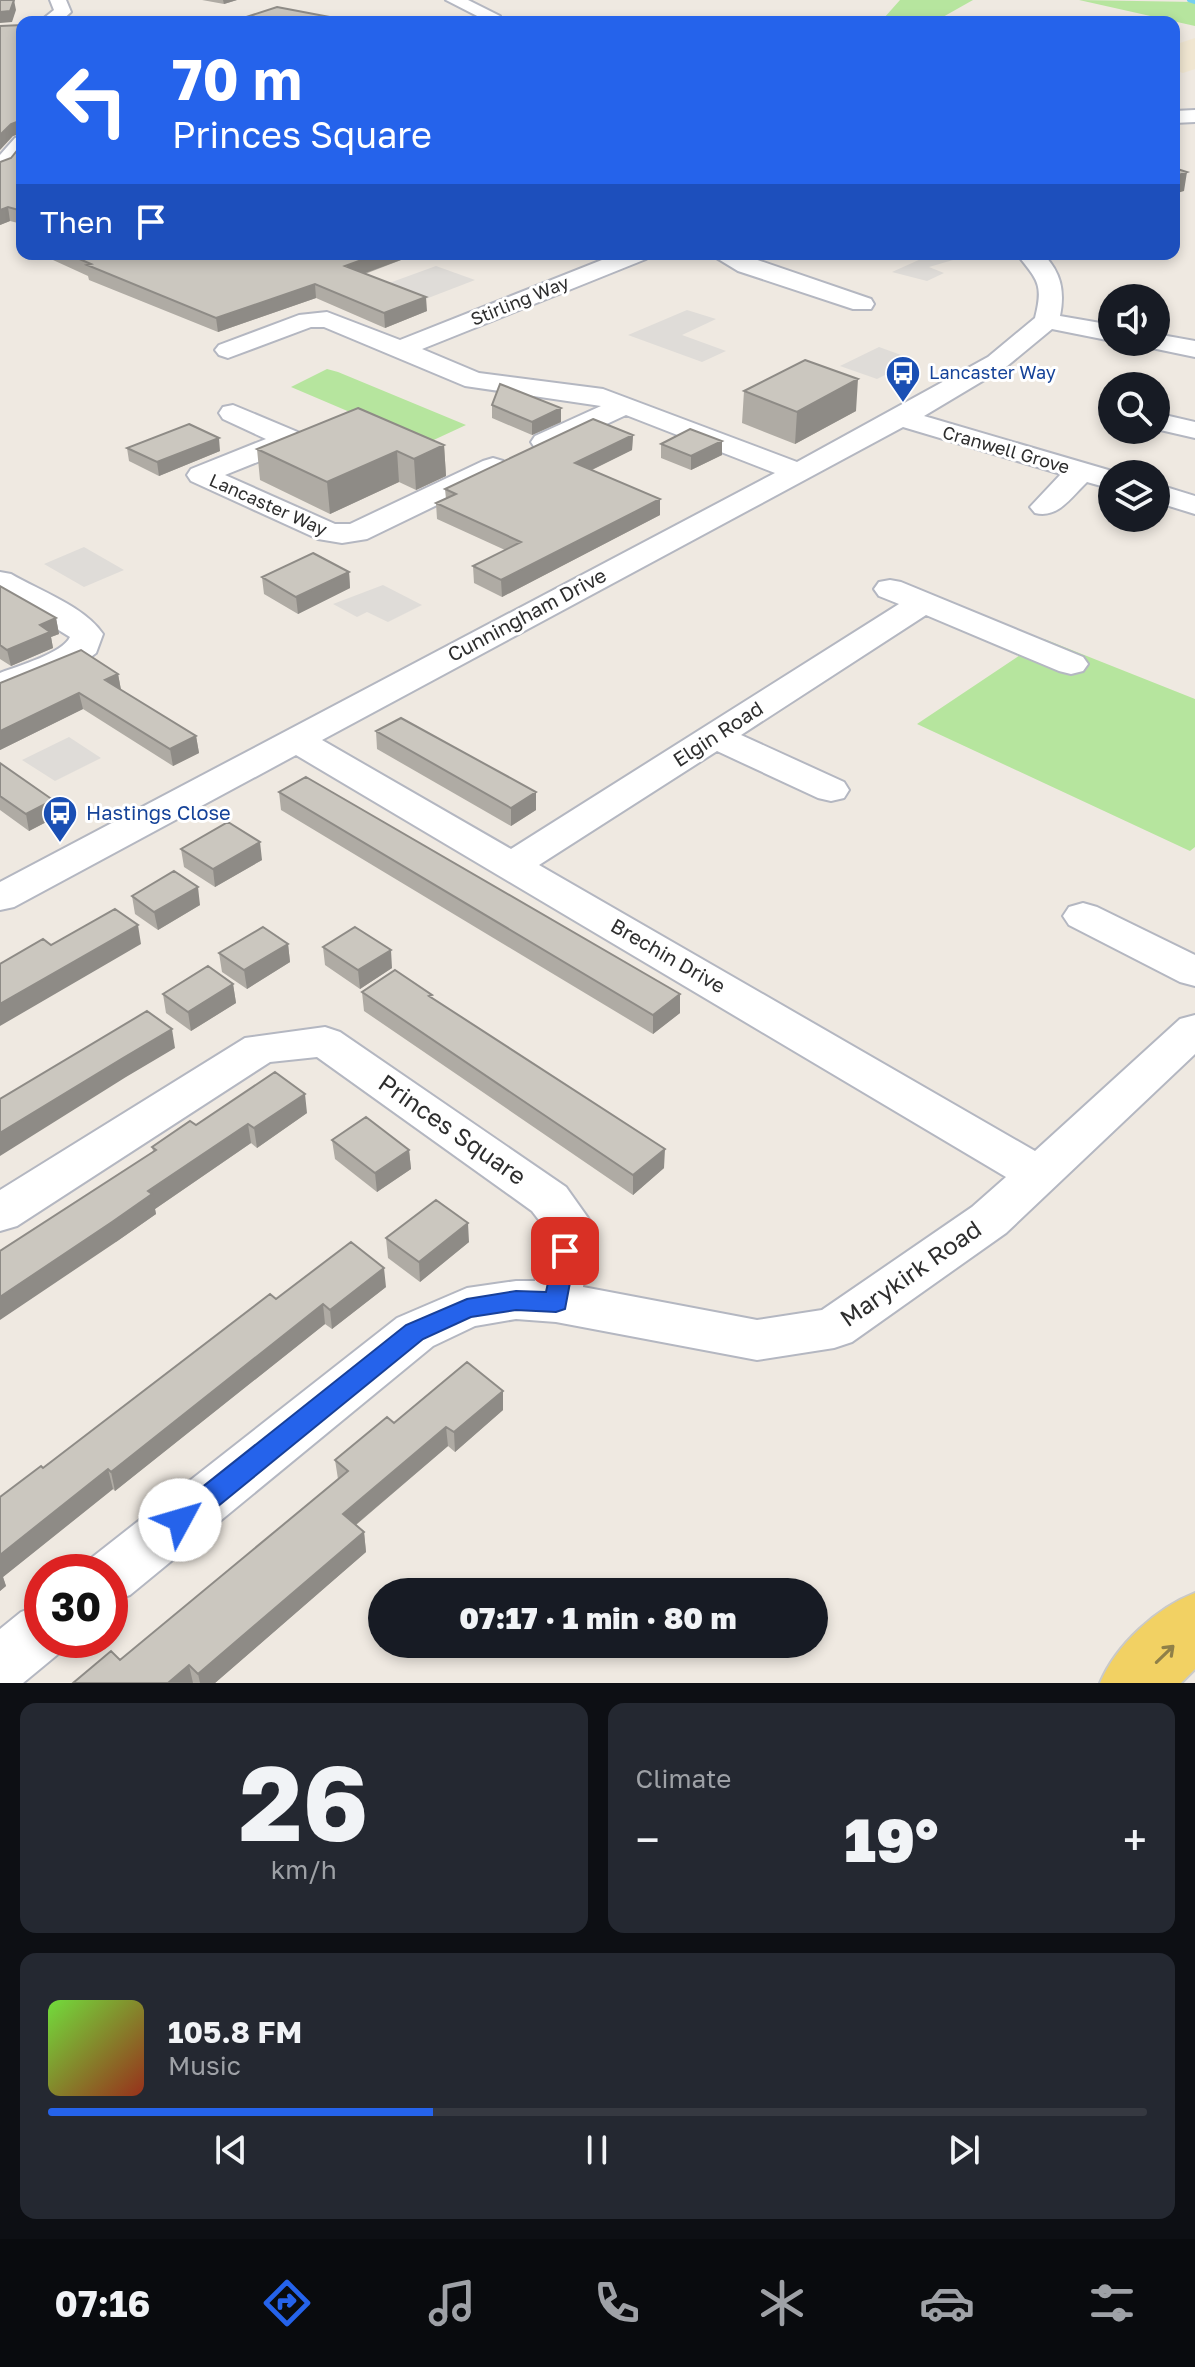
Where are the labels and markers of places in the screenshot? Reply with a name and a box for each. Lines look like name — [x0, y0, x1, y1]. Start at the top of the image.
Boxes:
bus stop icon: Lancaster Way — [884, 354, 922, 404]
place label: Lancaster Way — [929, 361, 1056, 383]
bus stop icon: Hastings Close — [41, 794, 79, 844]
place label: Hastings Close — [86, 800, 231, 824]
pin — [531, 1217, 599, 1285]

